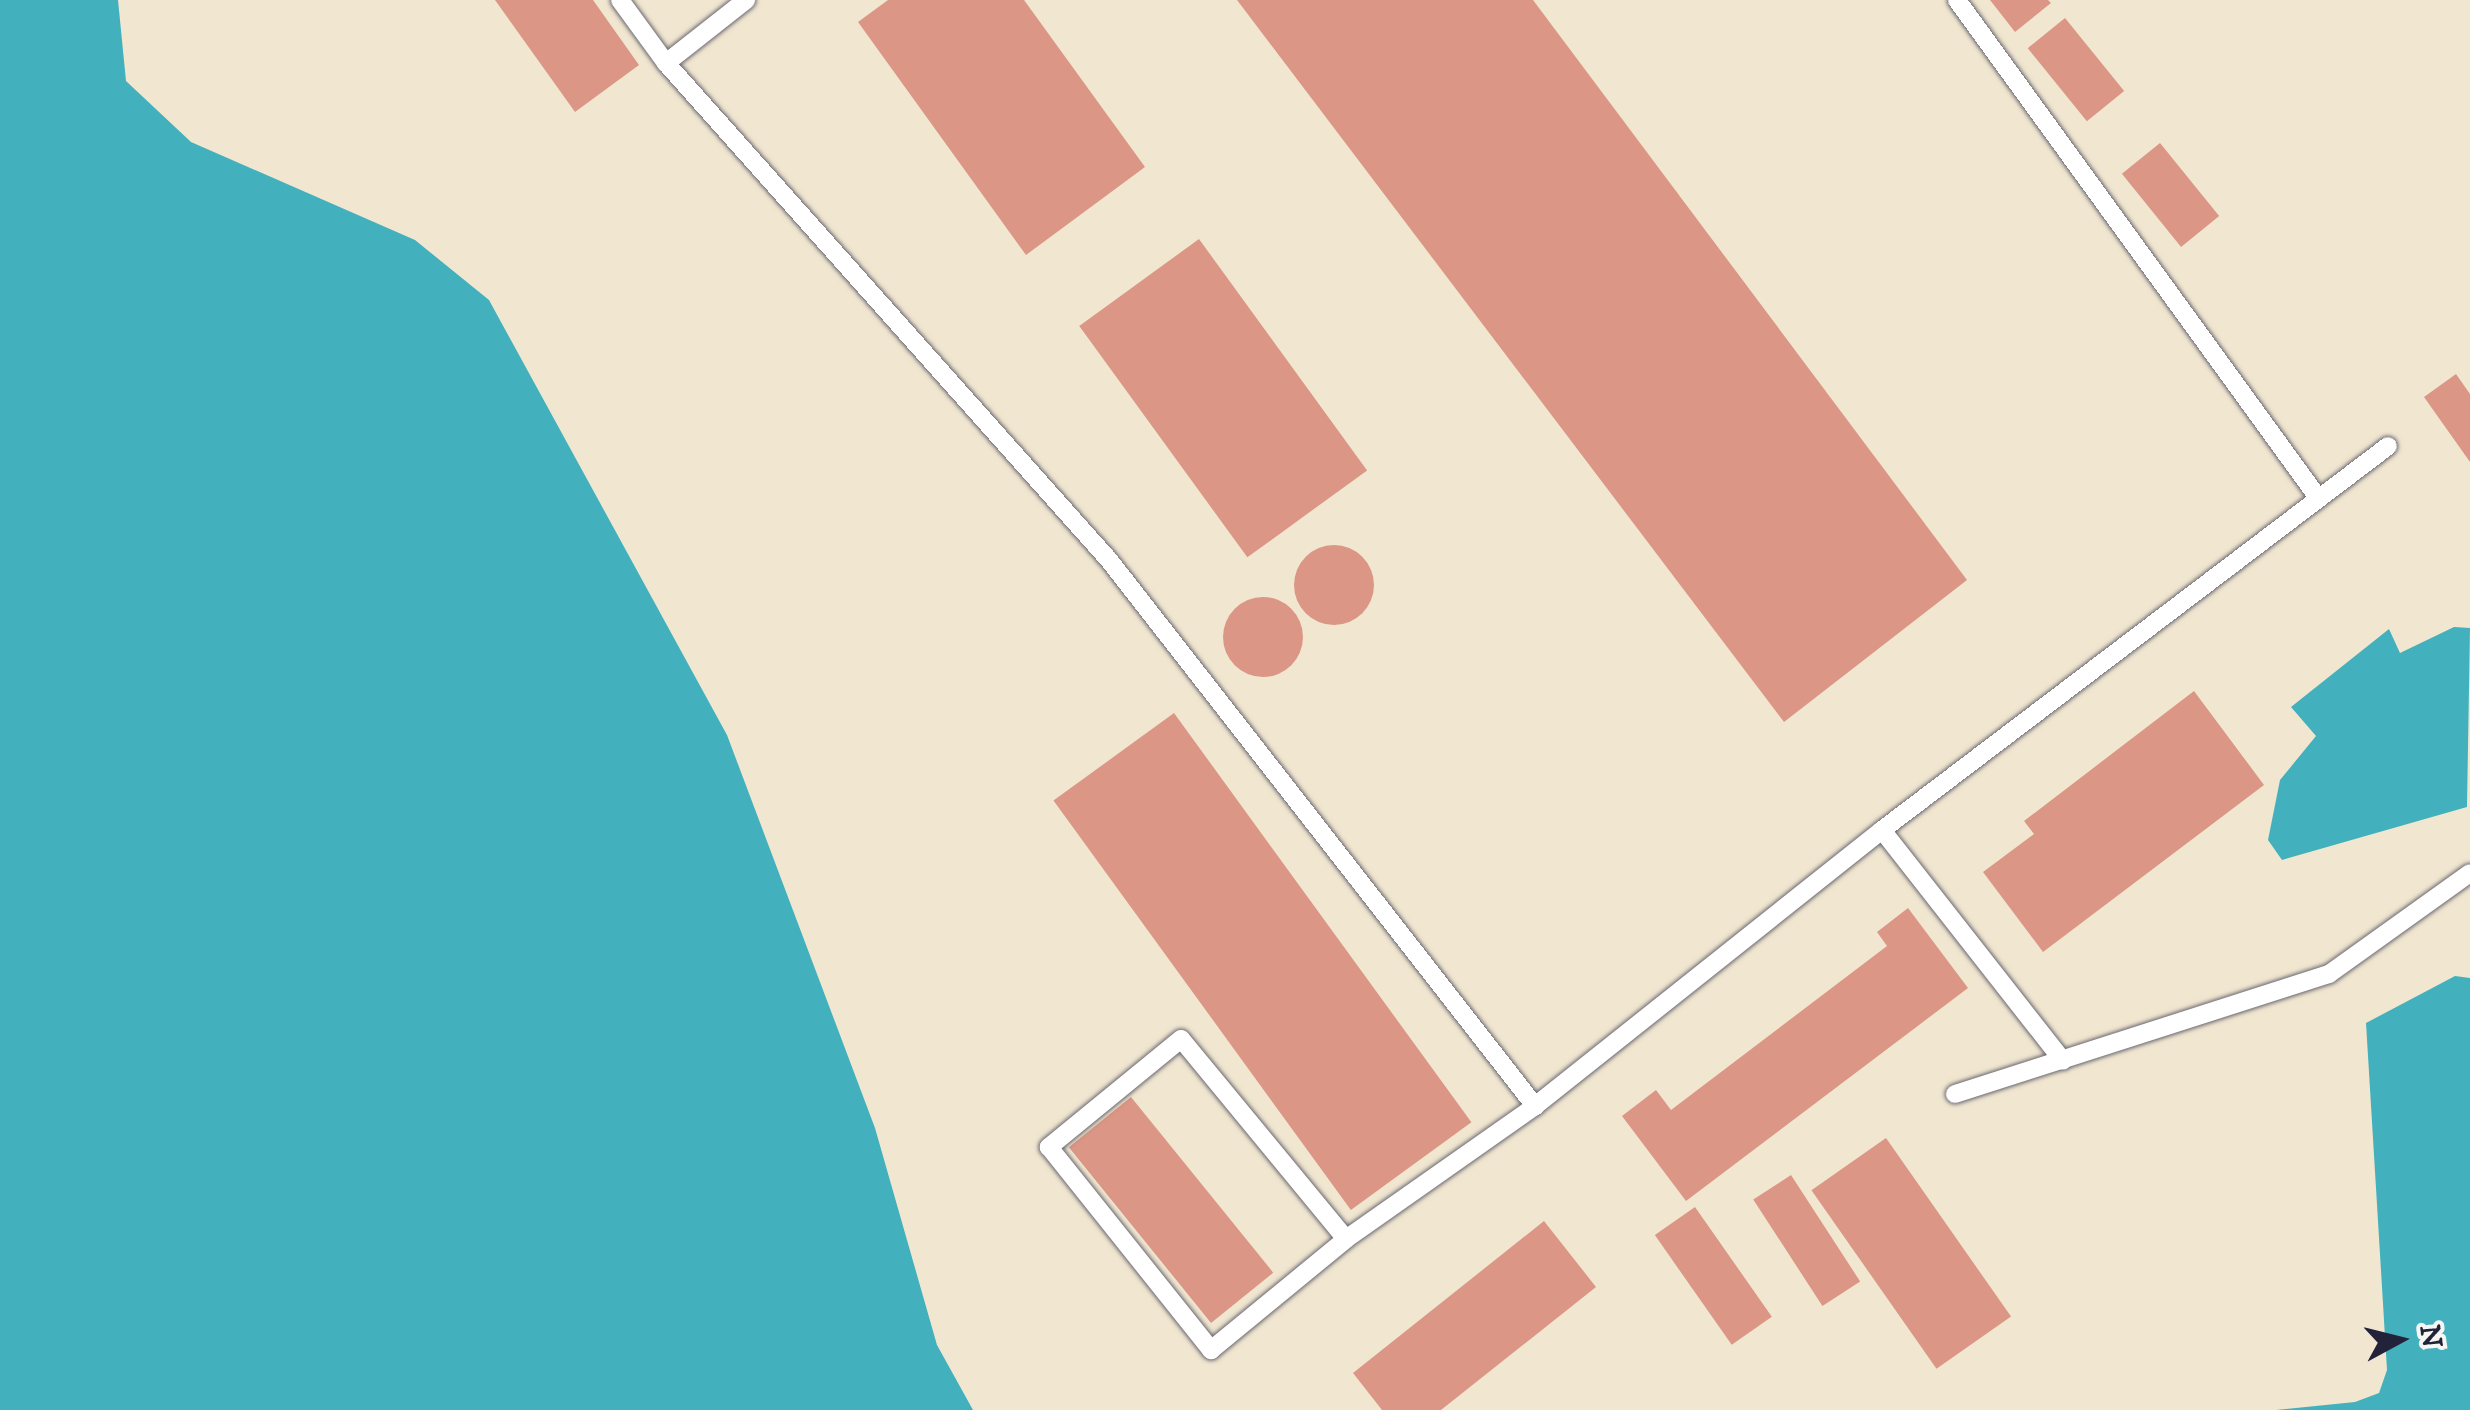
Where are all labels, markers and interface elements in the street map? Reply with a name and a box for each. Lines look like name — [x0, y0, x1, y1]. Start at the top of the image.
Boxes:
north arrow — [2350, 1290, 2450, 1390]
text: N — [2412, 1323, 2449, 1350]

